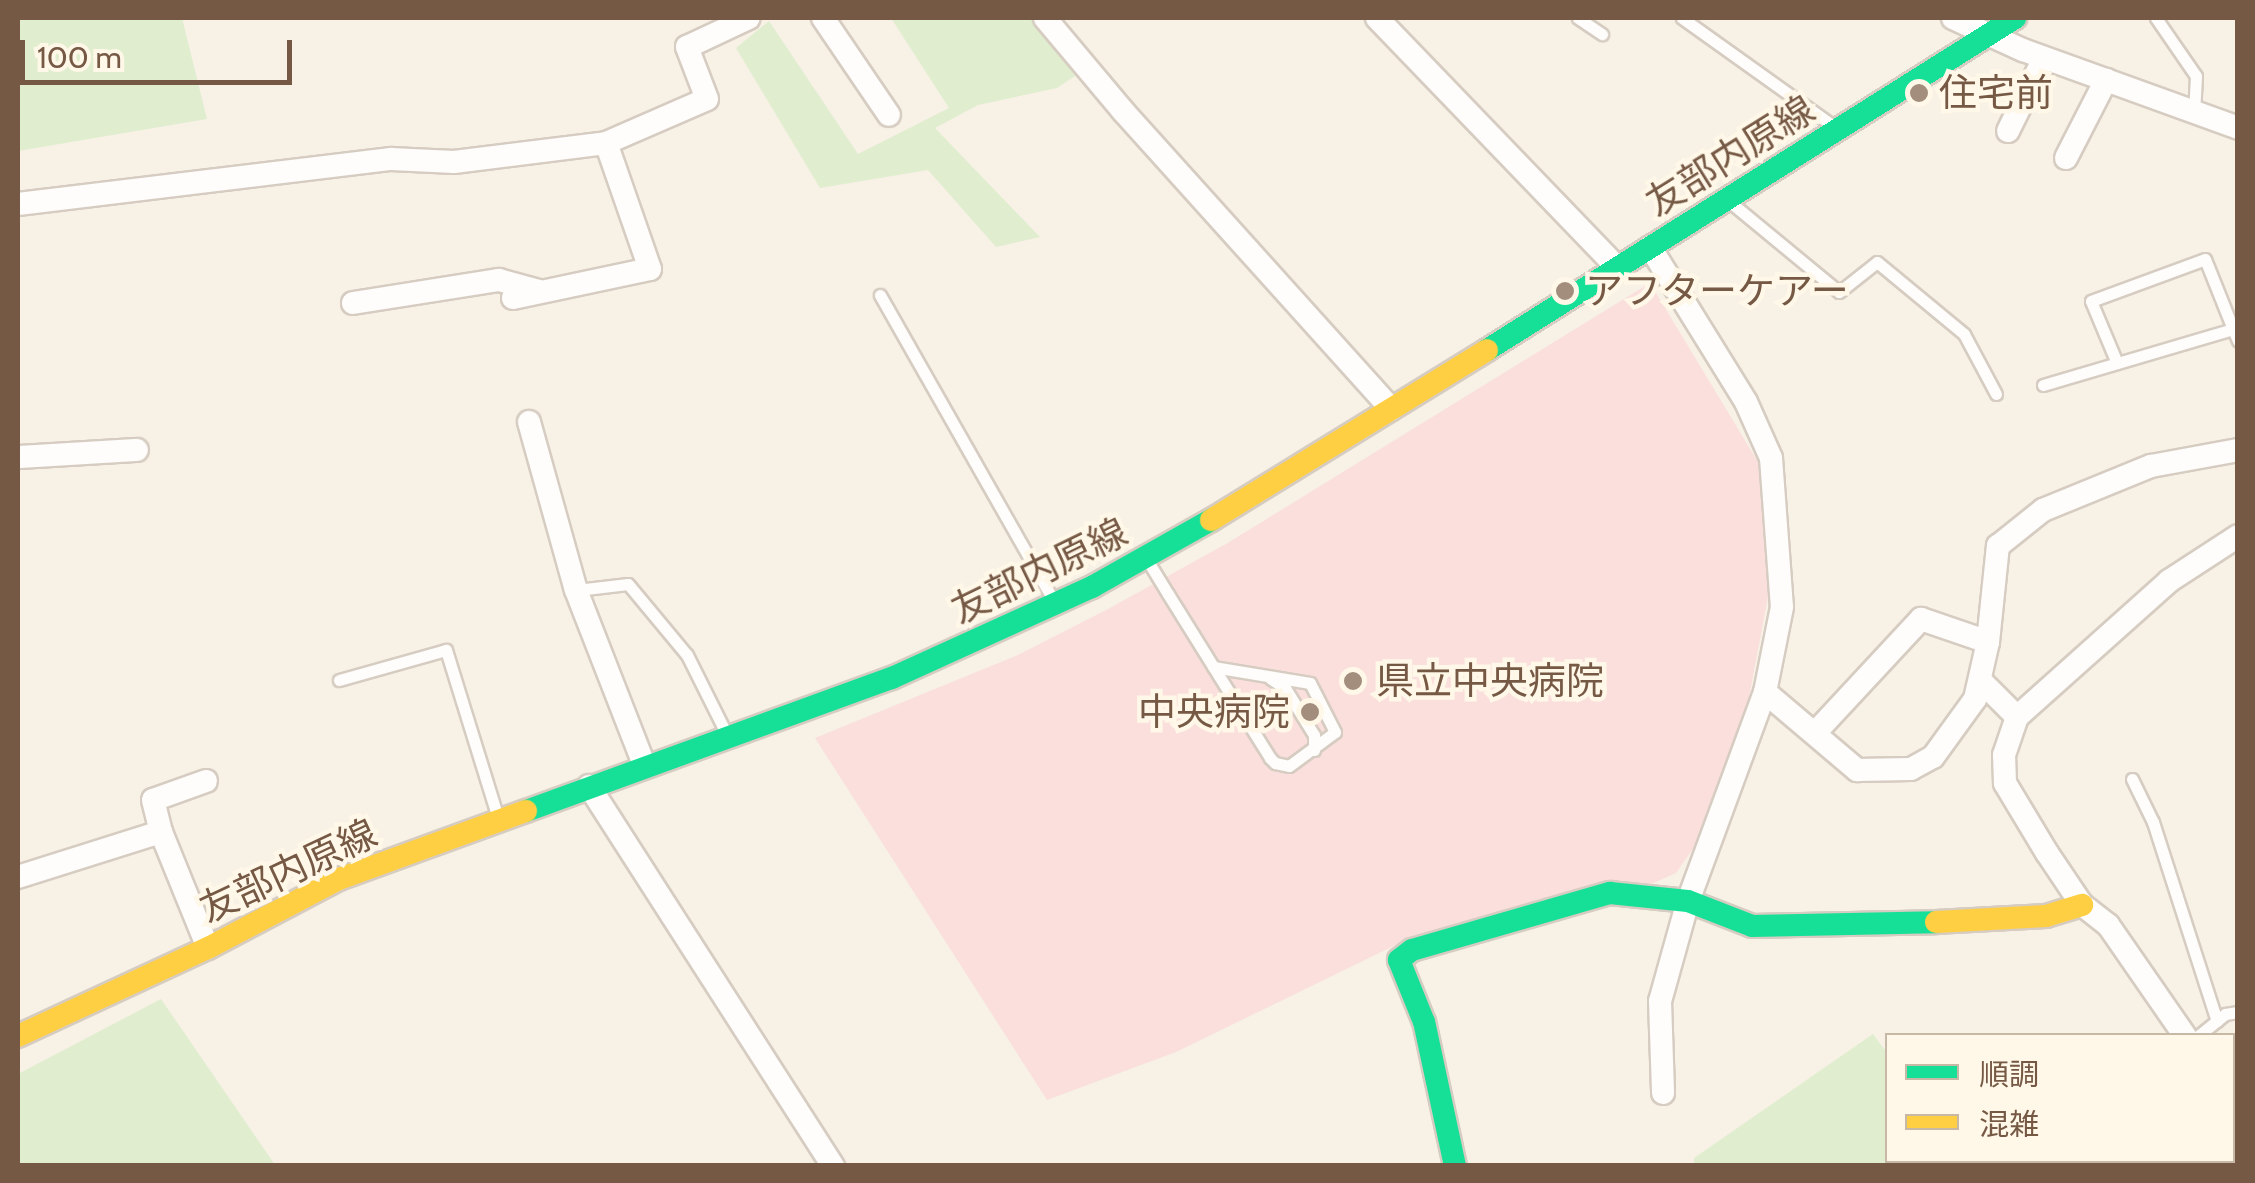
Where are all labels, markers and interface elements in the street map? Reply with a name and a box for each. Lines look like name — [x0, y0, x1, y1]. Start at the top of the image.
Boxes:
scale bar — [25, 20, 298, 82]
text: 100 m — [37, 39, 122, 76]
place label: 住宅前 — [1939, 70, 2053, 116]
marker: 住宅前 — [1908, 82, 1930, 104]
street label: 友部内原線 — [1637, 86, 1823, 226]
place label: アフターケアー — [1585, 268, 1849, 314]
marker: アフターケアー — [1554, 280, 1576, 302]
street label: 友部内原線 — [944, 509, 1134, 633]
place label: 県立中央病院 — [1376, 658, 1604, 704]
marker: 県立中央病院 — [1340, 668, 1366, 694]
place label: 中央病院 — [1138, 689, 1290, 735]
marker: 中央病院 — [1299, 701, 1321, 723]
street label: 友部内原線 — [192, 810, 384, 932]
legend — [1885, 1033, 2235, 1163]
text: 順調 — [1979, 1056, 2039, 1093]
text: 混雑 — [1979, 1106, 2039, 1143]

